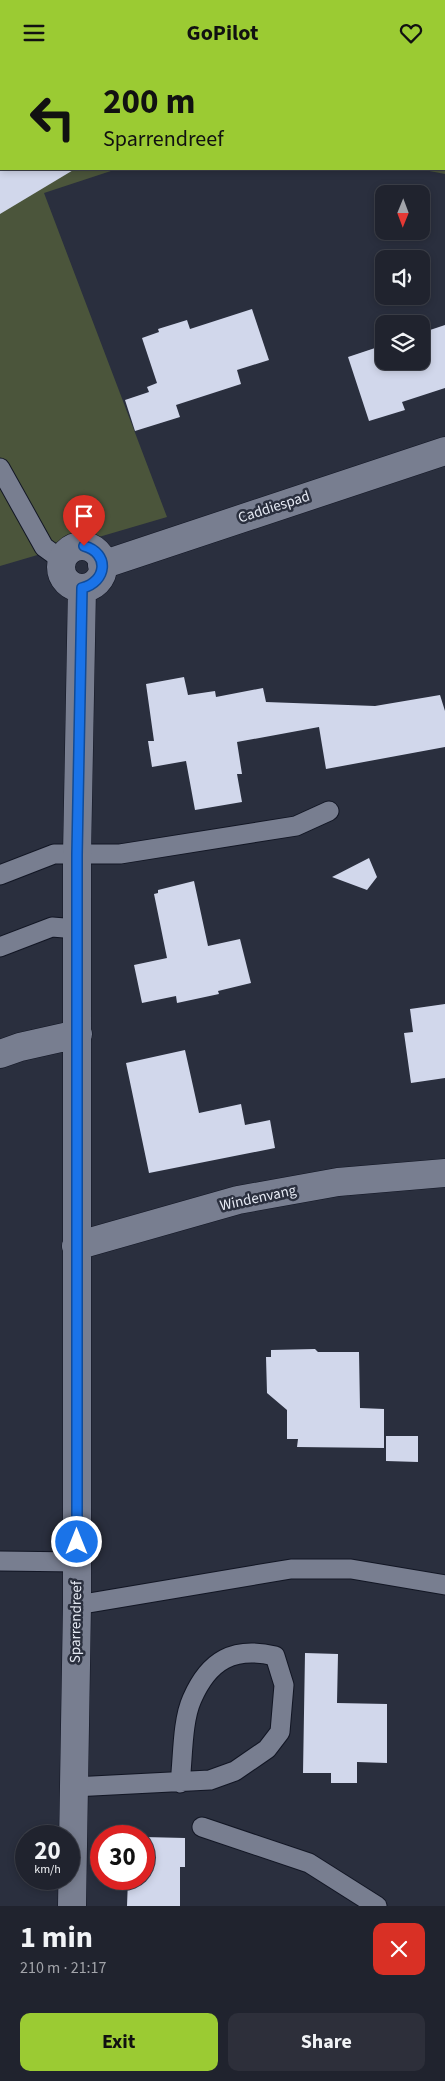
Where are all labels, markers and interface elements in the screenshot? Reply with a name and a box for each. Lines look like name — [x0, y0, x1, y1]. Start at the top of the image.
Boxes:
text: GoPilot — [187, 17, 258, 49]
icon: menu — [20, 19, 48, 47]
icon: heart — [397, 19, 425, 47]
text: 200 m — [103, 77, 195, 127]
icon: left — [20, 85, 85, 150]
text: Sparrendreef — [103, 123, 224, 155]
north arrow — [375, 185, 430, 240]
map controls — [375, 185, 430, 370]
button: sound — [375, 250, 430, 305]
button: layers — [375, 315, 430, 370]
street label: Caddiespad — [235, 486, 313, 528]
pin — [63, 495, 105, 546]
icon: arrive — [70, 502, 98, 530]
street label: Windenvang — [218, 1180, 299, 1216]
position arrow — [50, 1515, 102, 1567]
street label: Sparrendreef — [65, 1580, 87, 1663]
speed limit sign: 30 — [90, 1825, 155, 1890]
text: 20 — [34, 1833, 61, 1869]
text: km/h — [34, 1861, 61, 1878]
text: 1 min — [20, 1916, 93, 1959]
button: close — [373, 1923, 425, 1975]
text: 210 m · 21:17 — [20, 1957, 107, 1979]
button: Exit — [20, 2013, 218, 2071]
button: Share — [228, 2013, 425, 2071]

